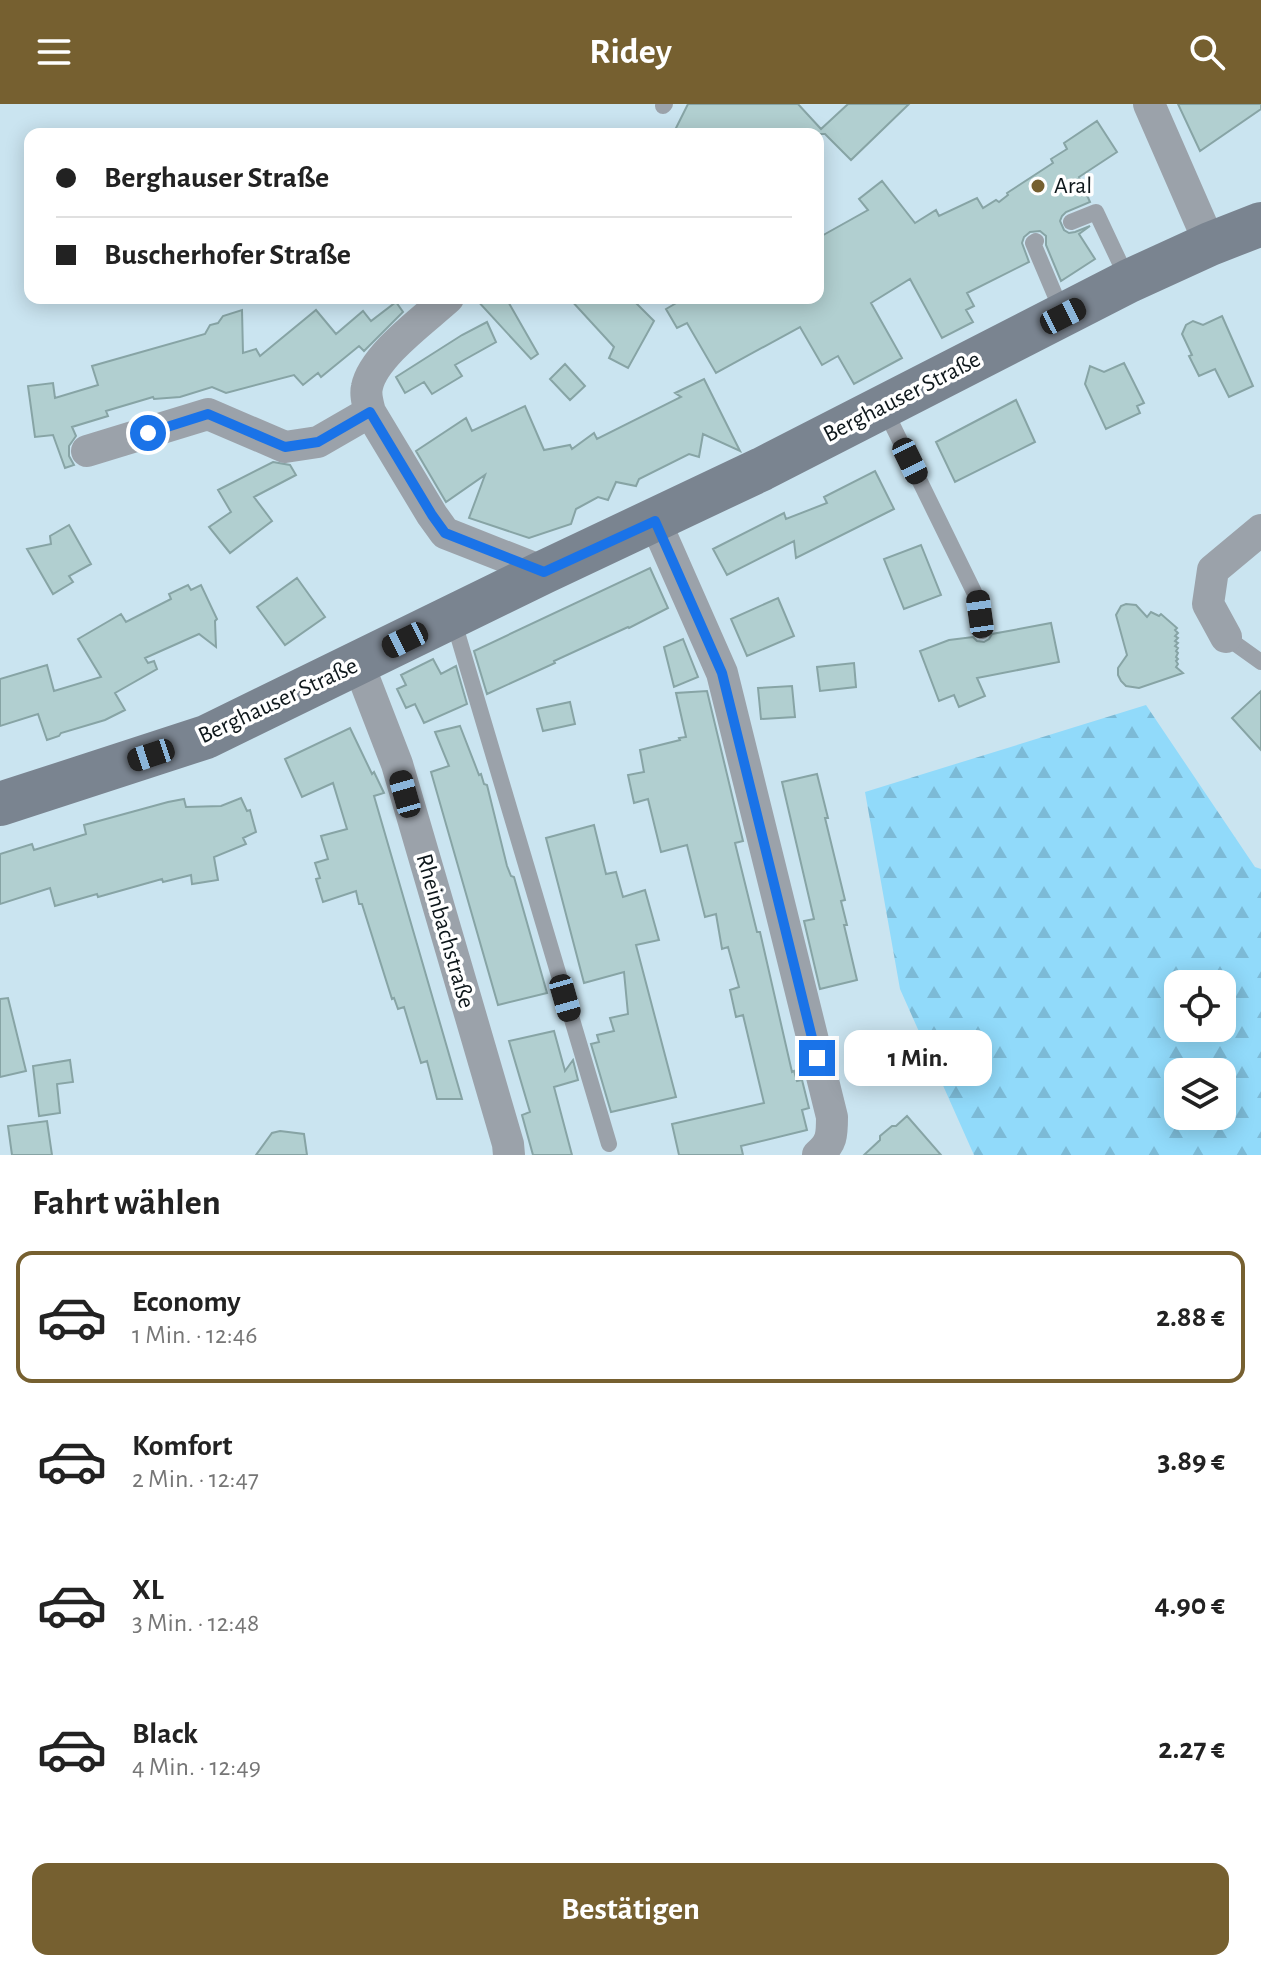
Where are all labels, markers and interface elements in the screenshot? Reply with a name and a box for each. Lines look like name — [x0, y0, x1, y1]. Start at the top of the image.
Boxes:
icon: menu — [32, 30, 76, 74]
icon: search — [1185, 30, 1229, 74]
text: Ridey — [589, 34, 672, 70]
text: Berghauser Straße — [104, 163, 329, 193]
place label: Aral — [1054, 174, 1092, 198]
marker: Aral — [1029, 177, 1047, 195]
text: Buscherhofer Straße — [104, 240, 351, 270]
car — [1036, 294, 1090, 338]
street label: Berghauser Straße — [820, 347, 984, 447]
route start — [130, 415, 166, 451]
car — [889, 434, 931, 488]
car — [965, 589, 995, 639]
car — [378, 619, 432, 661]
street label: Berghauser Straße — [195, 654, 361, 748]
car — [124, 736, 178, 774]
car — [387, 768, 423, 820]
street label: Rheinbachstraße — [411, 851, 479, 1011]
map controls — [1164, 970, 1236, 1130]
button: locate — [1164, 970, 1236, 1042]
car — [547, 972, 583, 1024]
callout: 1 Min. — [845, 1030, 993, 1086]
route end — [799, 1040, 835, 1076]
text: 1 Min. — [888, 1045, 948, 1071]
button: layers — [1164, 1058, 1236, 1130]
text: Fahrt wählen — [32, 1185, 221, 1221]
icon: car — [36, 1281, 108, 1353]
text: Economy — [132, 1287, 241, 1317]
text: 2.88 € — [1156, 1302, 1225, 1332]
text: 1 Min. · 12:46 — [132, 1322, 257, 1348]
icon: car — [36, 1425, 108, 1497]
text: Komfort — [132, 1431, 232, 1461]
text: 3.89 € — [1157, 1446, 1225, 1476]
text: 2 Min. · 12:47 — [132, 1466, 259, 1492]
icon: car — [36, 1569, 108, 1641]
text: XL — [132, 1575, 164, 1605]
text: 4.90 € — [1154, 1590, 1225, 1620]
text: 3 Min. · 12:48 — [132, 1610, 259, 1636]
icon: car — [36, 1713, 108, 1785]
text: Black — [132, 1719, 198, 1749]
text: 2.27 € — [1158, 1734, 1225, 1764]
text: 4 Min. · 12:49 — [132, 1754, 261, 1780]
button: Bestätigen — [32, 1863, 1229, 1955]

